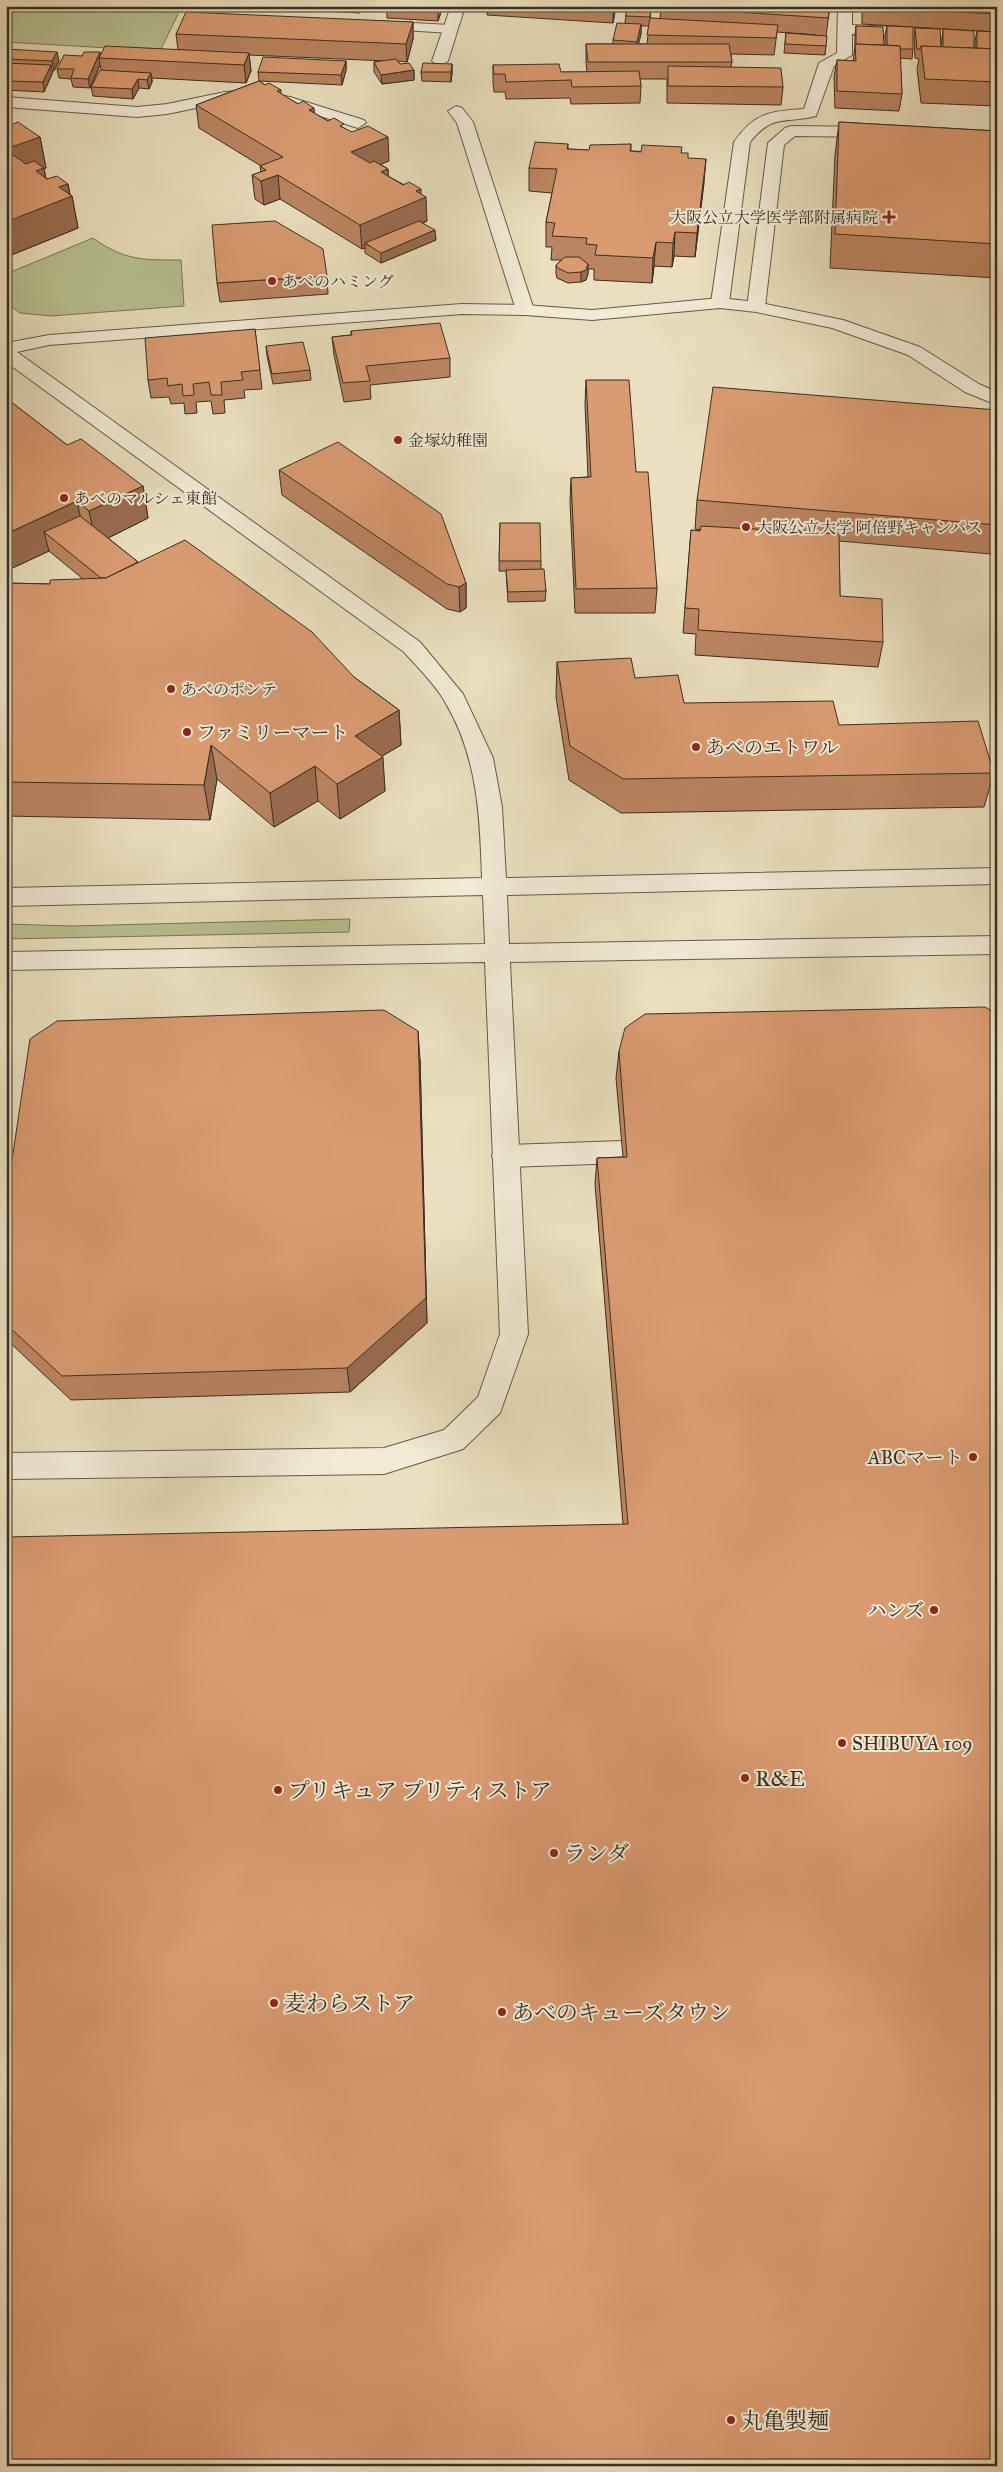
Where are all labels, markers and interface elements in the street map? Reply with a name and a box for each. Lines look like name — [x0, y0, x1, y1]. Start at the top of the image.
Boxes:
place label: 大阪公立大学医学部附属病院 — [670, 208, 878, 227]
marker: 大阪公立大学医学部附属病院 — [882, 210, 896, 224]
place label: あべのハミング — [282, 272, 394, 291]
marker: あべのハミング — [266, 275, 278, 287]
place label: 金塚幼稚園 — [408, 431, 488, 450]
marker: 金塚幼稚園 — [392, 434, 404, 446]
place label: あべのマルシェ東館 — [74, 489, 217, 508]
marker: あべのマルシェ東館 — [58, 492, 70, 504]
place label: 大阪公立大学 阿倍野キャンパス — [756, 518, 982, 537]
marker: 大阪公立大学 阿倍野キャンパス — [740, 521, 752, 533]
place label: あべのポンテ — [181, 680, 277, 699]
marker: あべのポンテ — [165, 683, 177, 695]
place label: ファミリーマート — [197, 721, 349, 744]
marker: ファミリーマート — [181, 726, 193, 738]
place label: あべのエトワル — [706, 736, 838, 759]
marker: あべのエトワル — [690, 741, 702, 753]
place label: ABCマート — [867, 1446, 963, 1469]
marker: ABCマート — [967, 1451, 979, 1463]
place label: ハンズ — [868, 1599, 924, 1622]
marker: ハンズ — [928, 1604, 940, 1616]
place label: SHIBUYA 109 — [852, 1732, 972, 1755]
marker: SHIBUYA 109 — [836, 1737, 848, 1749]
place label: R&E — [755, 1765, 805, 1792]
marker: R&E — [739, 1772, 751, 1784]
place label: プリキュア プリティストア — [288, 1777, 552, 1804]
marker: プリキュア プリティストア — [272, 1784, 284, 1796]
place label: ランダ — [564, 1840, 629, 1867]
marker: ランダ — [548, 1847, 560, 1859]
place label: 麦わらストア — [284, 1990, 415, 2017]
marker: 麦わらストア — [268, 1997, 280, 2009]
place label: あべのキューズタウン — [512, 1999, 731, 2026]
marker: あべのキューズタウン — [496, 2006, 508, 2018]
place label: 丸亀製麺 — [741, 2407, 829, 2434]
marker: 丸亀製麺 — [725, 2414, 737, 2426]

